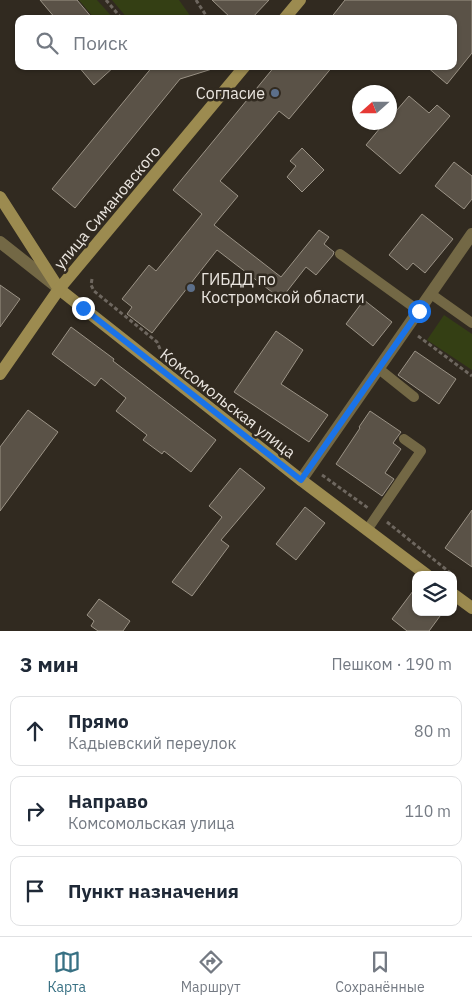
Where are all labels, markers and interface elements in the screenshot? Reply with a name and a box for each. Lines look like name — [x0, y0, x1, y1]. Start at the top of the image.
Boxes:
search box — [15, 15, 457, 70]
icon: search — [33, 29, 61, 57]
text: Поиск — [73, 31, 128, 55]
place label: Согласие — [196, 83, 265, 103]
north arrow — [352, 85, 397, 130]
marker: Согласие — [269, 87, 281, 99]
street label: улица Симановского — [49, 141, 165, 273]
place label: ГИБДД по Костромской области — [201, 269, 365, 307]
marker: ГИБДД по Костромской области — [185, 282, 197, 294]
route end — [72, 297, 95, 320]
route start — [408, 300, 431, 323]
street label: Комсомольская улица — [156, 344, 300, 462]
map controls — [412, 571, 457, 616]
button: layers — [412, 571, 457, 616]
text: 3 мин — [20, 650, 79, 678]
text: Пешком · 190 m — [331, 654, 452, 674]
text: Прямо — [68, 709, 129, 733]
icon: ahead — [21, 717, 49, 745]
text: 80 m — [414, 721, 451, 741]
text: Кадыевский переулок — [68, 733, 236, 753]
text: Направо — [68, 789, 148, 813]
icon: right — [21, 797, 49, 825]
text: 110 m — [404, 801, 451, 821]
text: Комсомольская улица — [68, 813, 234, 833]
icon: arrive — [21, 877, 49, 905]
text: Пункт назначения — [68, 879, 239, 903]
tab: Карта — [47, 948, 86, 996]
tab: Маршрут — [181, 948, 241, 996]
tab: Сохранённые — [335, 948, 425, 996]

